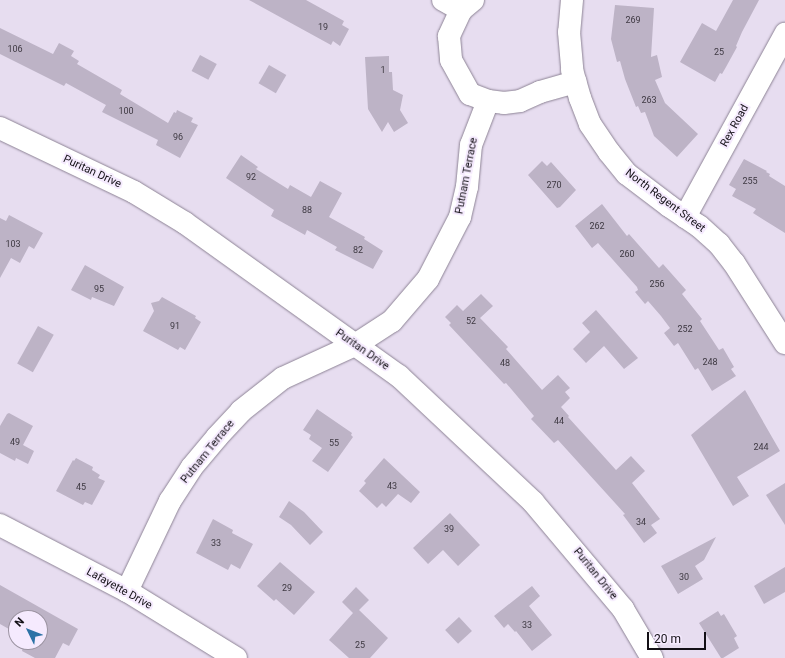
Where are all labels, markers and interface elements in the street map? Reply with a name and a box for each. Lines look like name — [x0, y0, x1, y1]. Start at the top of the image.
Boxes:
house number: 269 — [625, 15, 641, 25]
house number: 19 — [318, 22, 328, 32]
house number: 106 — [7, 44, 23, 54]
house number: 25 — [714, 47, 724, 57]
house number: 1 — [380, 65, 386, 75]
house number: 263 — [641, 95, 657, 105]
street label: Rex Road — [718, 103, 752, 149]
house number: 100 — [118, 106, 134, 116]
house number: 96 — [173, 132, 183, 142]
street label: Putnam Terrace — [453, 137, 481, 215]
street label: Puritan Drive — [61, 153, 123, 191]
street label: North Regent Street — [622, 167, 708, 235]
house number: 92 — [246, 172, 256, 182]
house number: 255 — [742, 176, 758, 186]
house number: 270 — [546, 180, 562, 190]
house number: 88 — [302, 205, 312, 215]
house number: 262 — [589, 221, 605, 231]
house number: 103 — [5, 239, 21, 249]
house number: 82 — [353, 245, 363, 255]
house number: 260 — [619, 249, 635, 259]
house number: 256 — [649, 279, 665, 289]
house number: 95 — [94, 284, 104, 294]
house number: 52 — [466, 316, 476, 326]
house number: 91 — [170, 321, 180, 331]
house number: 252 — [677, 324, 693, 334]
street label: Puritan Drive — [333, 327, 391, 373]
house number: 248 — [702, 357, 718, 367]
house number: 48 — [500, 358, 510, 368]
house number: 44 — [554, 416, 564, 426]
street label: Putnam Terrace — [178, 418, 238, 486]
house number: 49 — [10, 437, 20, 447]
house number: 55 — [329, 438, 339, 448]
house number: 244 — [753, 442, 769, 452]
house number: 43 — [387, 481, 397, 491]
house number: 45 — [76, 482, 86, 492]
house number: 34 — [636, 517, 646, 527]
house number: 39 — [444, 524, 454, 534]
house number: 33 — [211, 538, 221, 548]
street label: Puritan Drive — [570, 546, 620, 602]
street label: Lafayette Drive — [84, 566, 154, 612]
house number: 30 — [679, 572, 689, 582]
house number: 29 — [282, 583, 292, 593]
north arrow — [8, 610, 48, 650]
text: N — [12, 615, 27, 629]
house number: 33 — [522, 620, 532, 630]
scale bar — [649, 624, 708, 650]
text: 20 m — [654, 632, 681, 646]
house number: 25 — [355, 640, 365, 650]

